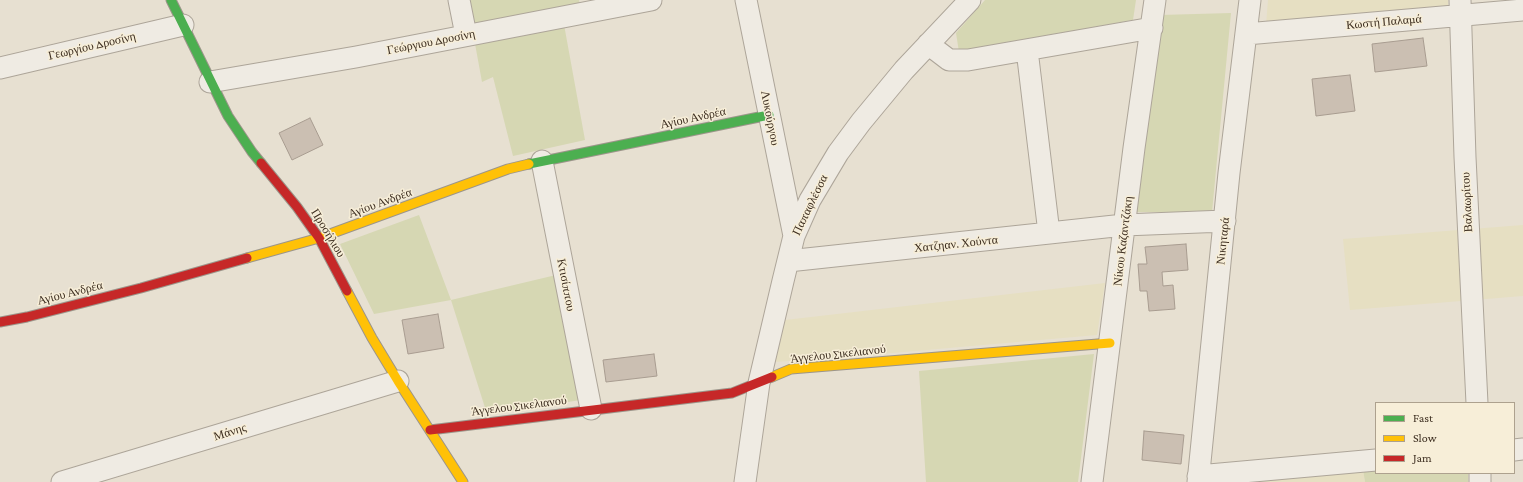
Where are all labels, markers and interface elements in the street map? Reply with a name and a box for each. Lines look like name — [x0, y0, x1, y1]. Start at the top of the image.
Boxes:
street label: Κωστή Παλαμά — [1346, 12, 1422, 32]
street label: Γεώργιου Δροσίνη — [386, 26, 476, 58]
street label: Γεωργίου Δροσίνη — [47, 29, 137, 63]
street label: Λυκούργου — [758, 89, 782, 147]
street label: Αγίου Ανδρέα — [659, 104, 727, 132]
street label: Παπαφλέσσα — [789, 172, 831, 238]
street label: Βαλαωρίτου — [1458, 172, 1476, 232]
street label: Αγίου Ανδρέα — [346, 185, 414, 221]
street label: Νίκου Καζαντζάκη — [1110, 195, 1136, 287]
street label: Προσήλιου — [308, 206, 348, 260]
street label: Νικηταρά — [1213, 217, 1233, 265]
street label: Χατζηαν. Χούντα — [913, 232, 999, 256]
street label: Κτισίππου — [554, 257, 578, 313]
street label: Αγίου Ανδρέα — [36, 278, 104, 308]
street label: Άγγελου Σικελιανού — [790, 342, 886, 366]
street label: Άγγελου Σικελιανού — [471, 393, 567, 419]
legend — [1375, 402, 1515, 474]
text: Fast — [1413, 411, 1433, 425]
street label: Μάνης — [212, 420, 248, 444]
text: Slow — [1413, 431, 1437, 445]
text: Jam — [1413, 451, 1432, 465]

